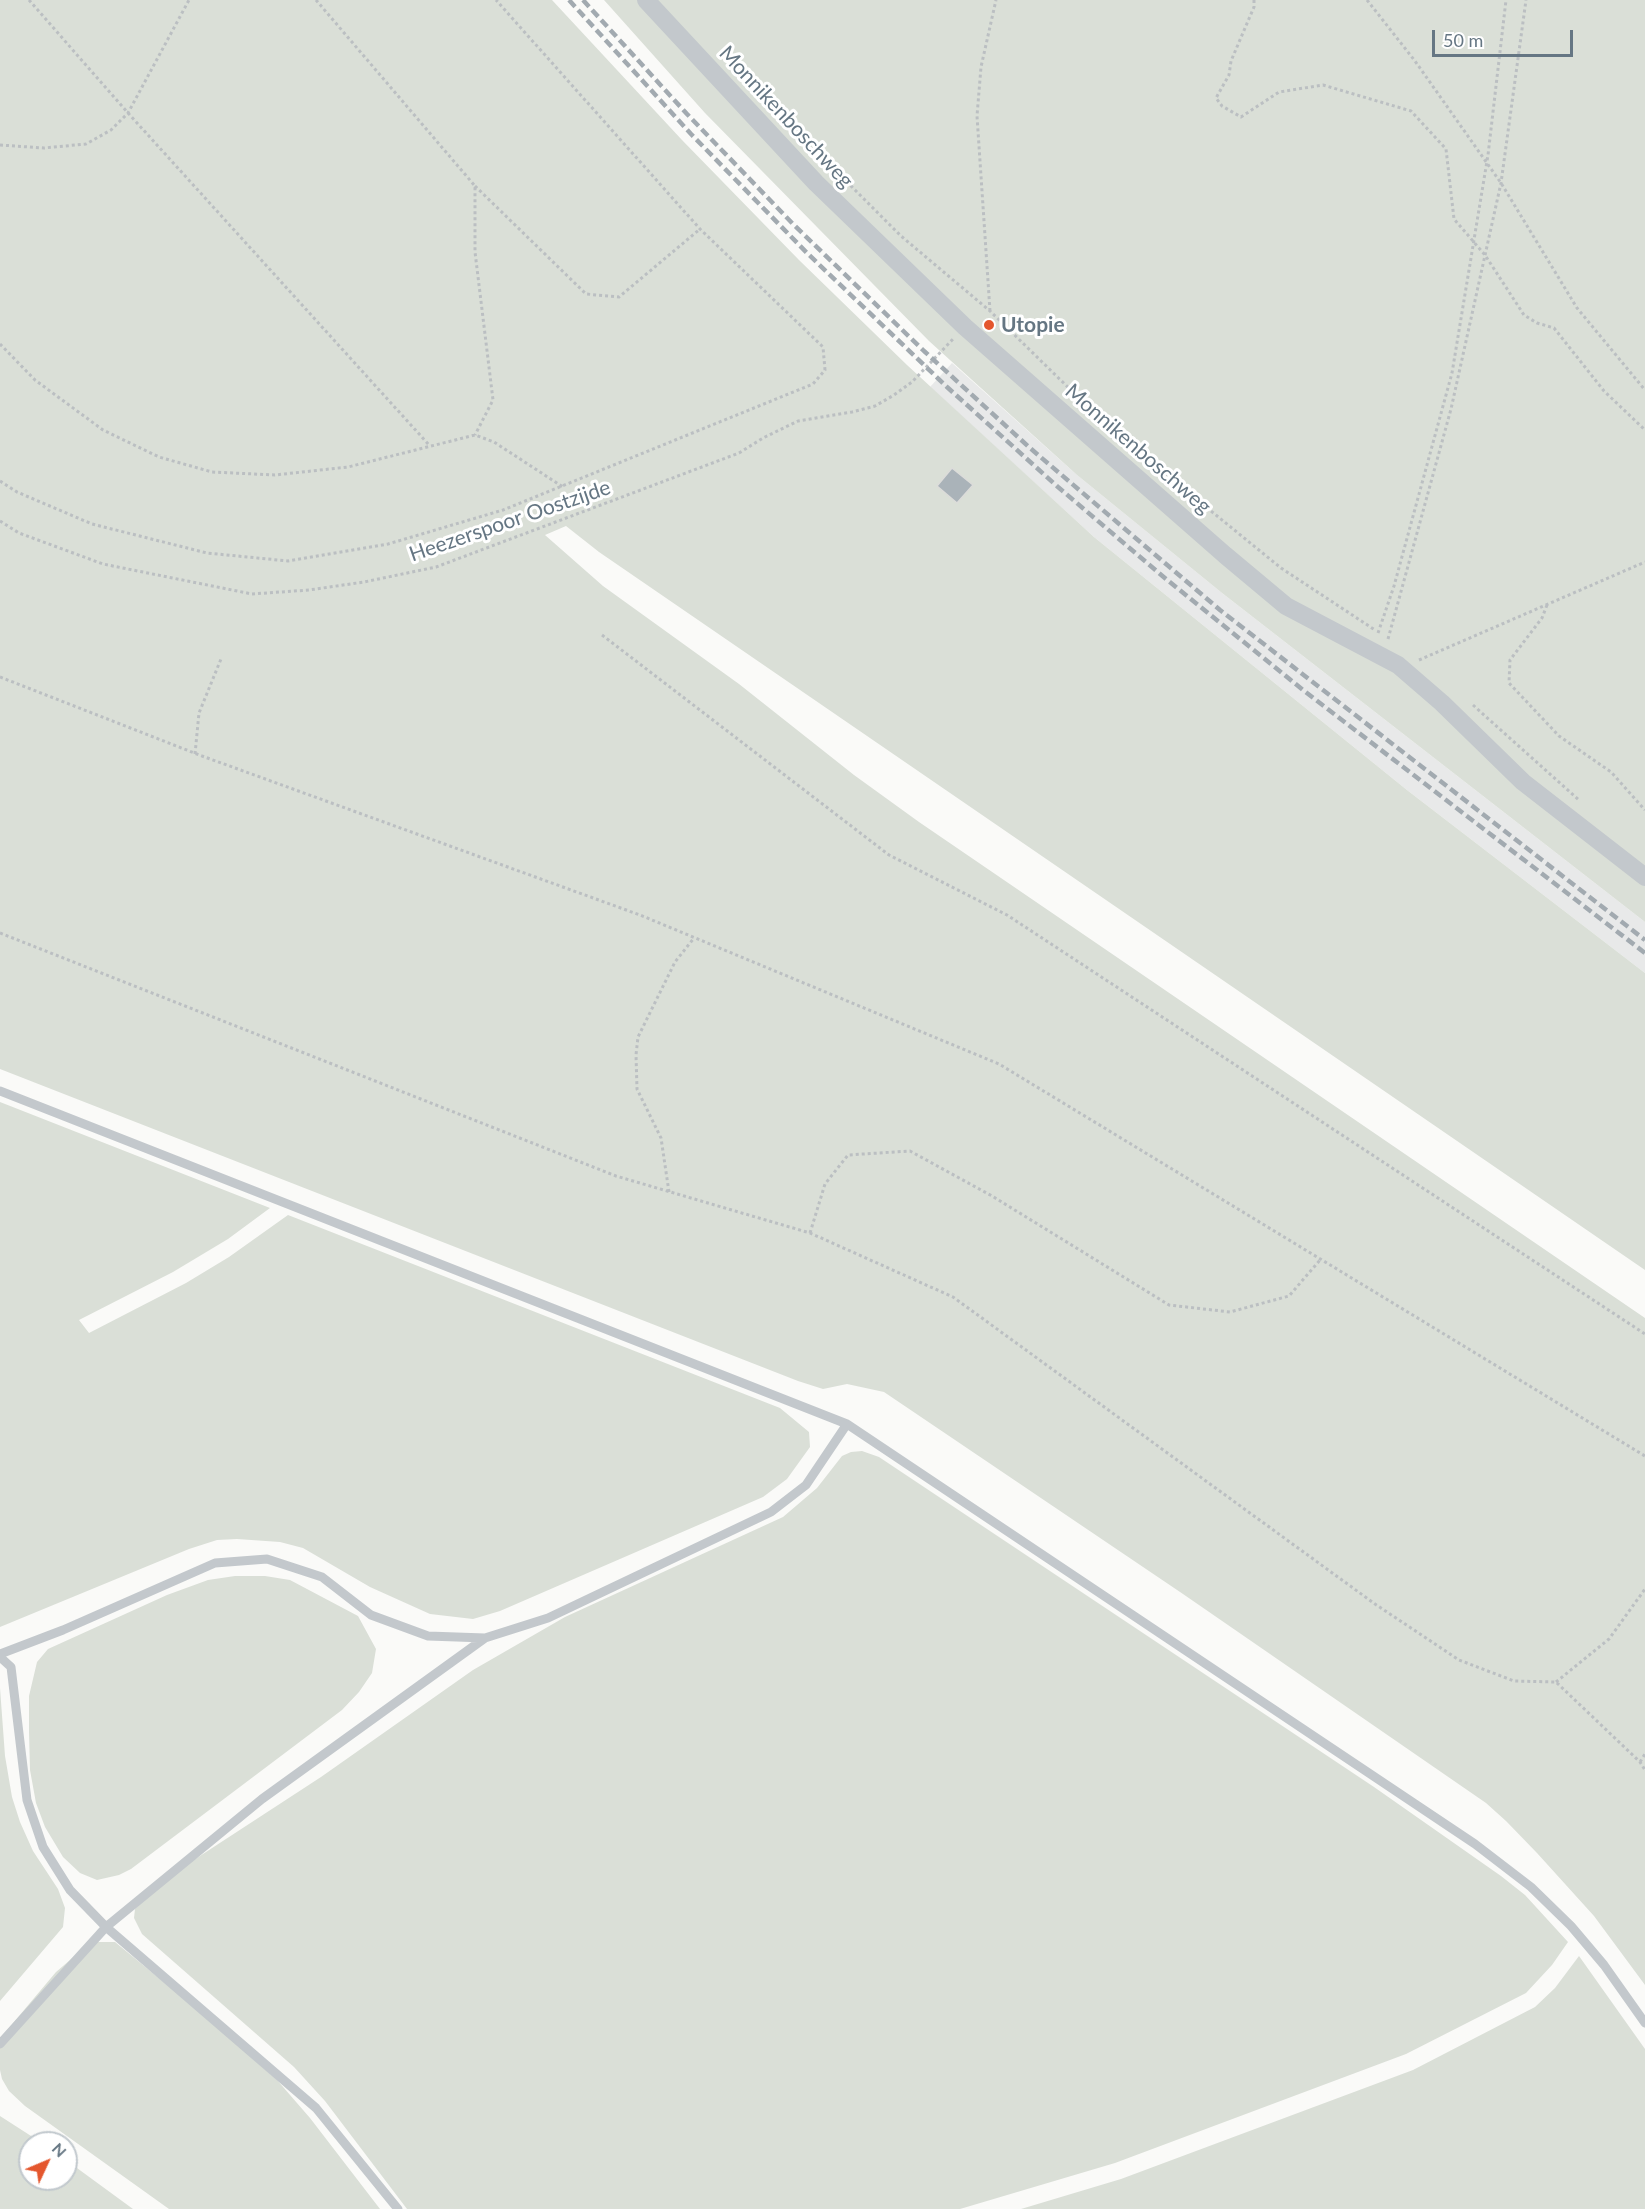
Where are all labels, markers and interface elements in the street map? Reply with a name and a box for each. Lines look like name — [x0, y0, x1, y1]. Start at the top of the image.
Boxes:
scale bar — [1435, 18, 1576, 56]
text: 50 m — [1443, 29, 1483, 51]
street label: Monnikenboschweg — [714, 41, 858, 193]
place label: Utopie — [1001, 312, 1065, 338]
marker: Utopie — [982, 318, 996, 332]
street label: Monnikenboschweg — [1060, 379, 1216, 519]
street label: Heezerspoor Oostzijde — [406, 475, 614, 567]
north arrow — [18, 2131, 78, 2191]
text: N — [49, 2138, 71, 2161]

